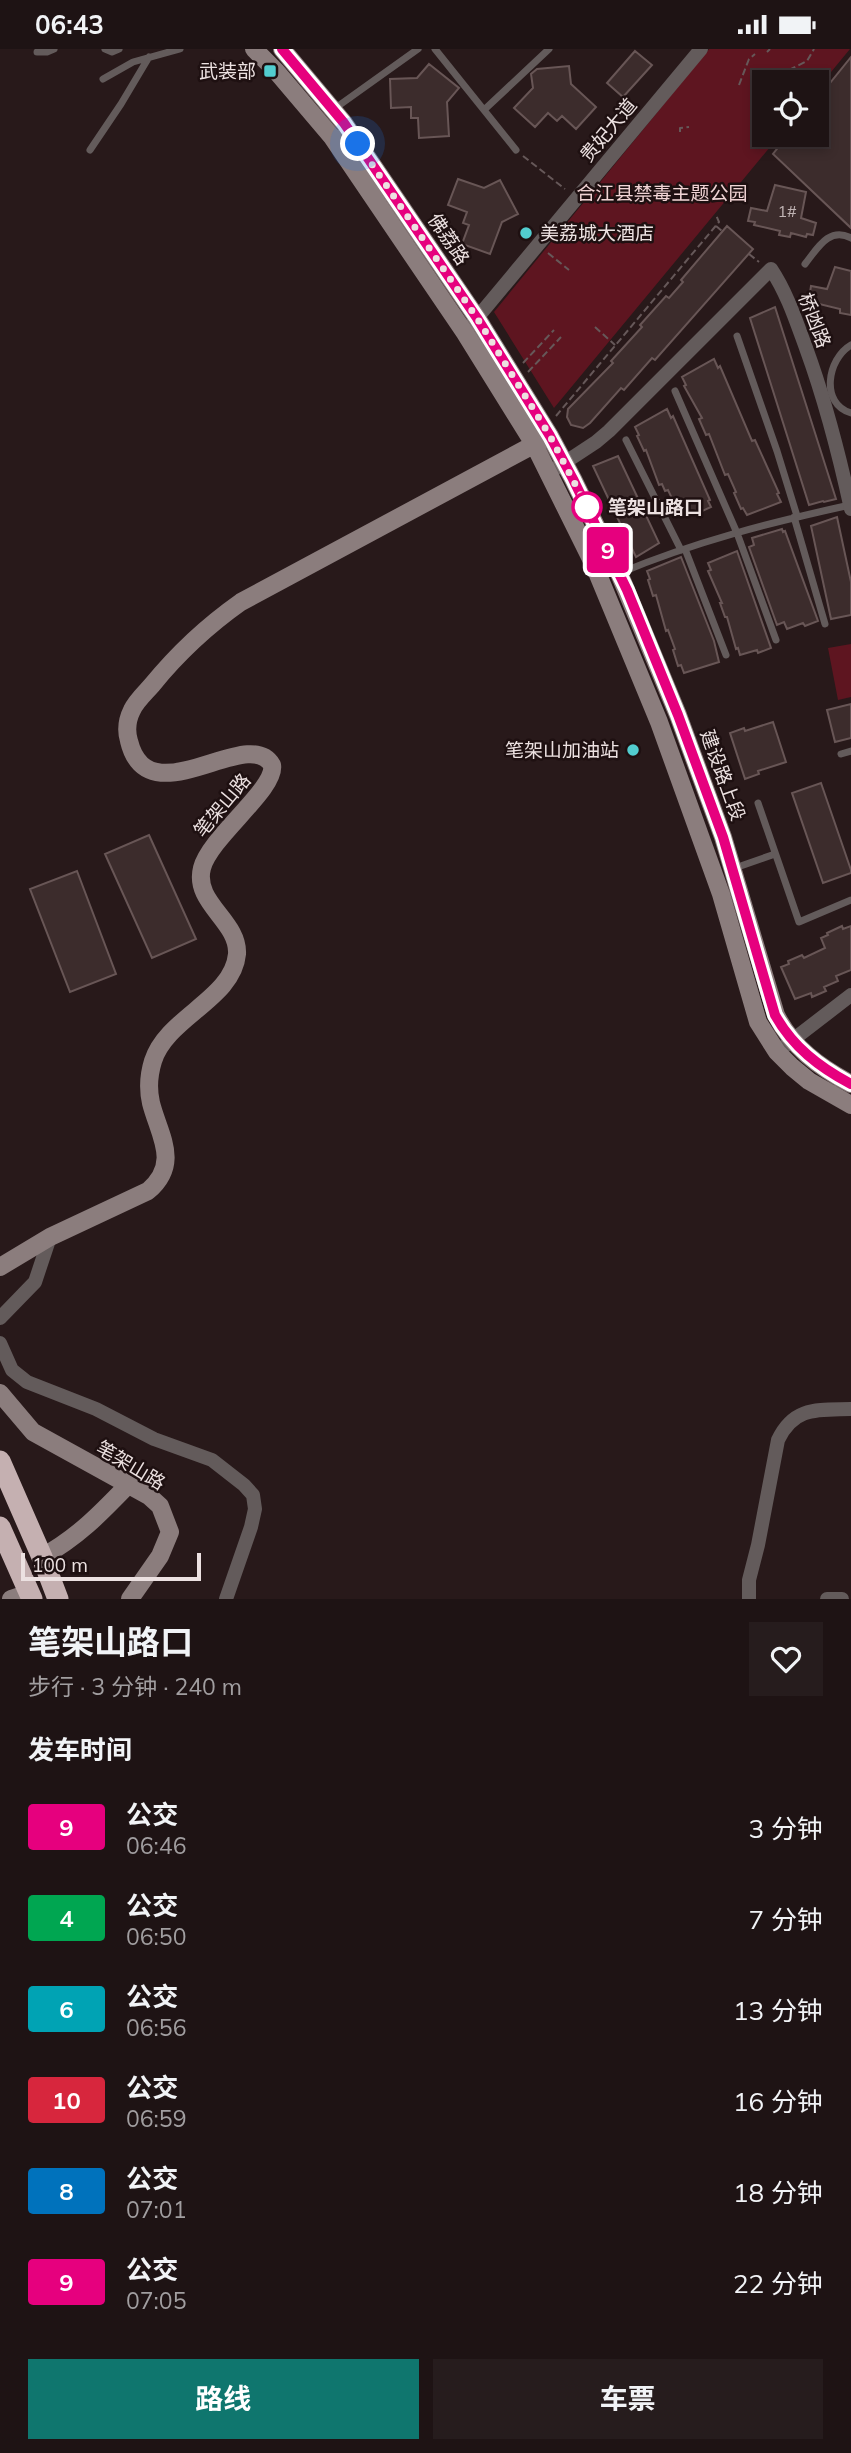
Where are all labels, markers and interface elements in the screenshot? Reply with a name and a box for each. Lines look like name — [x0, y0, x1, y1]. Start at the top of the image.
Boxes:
text: 06:43 — [35, 8, 104, 41]
place label: 武装部 — [199, 59, 256, 83]
marker: 武装部 — [262, 63, 278, 79]
map controls — [752, 70, 829, 147]
button: locate — [752, 70, 829, 147]
street label: 贵妃大道 — [574, 93, 642, 167]
your location — [340, 126, 375, 161]
park label: 合江县禁毒主题公园 — [576, 181, 748, 205]
house number: 1# — [777, 201, 797, 221]
street label: 佛荔路 — [423, 209, 475, 269]
place label: 美荔城大酒店 — [540, 221, 654, 245]
marker: 美荔城大酒店 — [518, 225, 534, 241]
street label: 桥凼路 — [794, 289, 836, 351]
marker: 笔架山路口 — [572, 492, 602, 522]
place label: 笔架山路口 — [608, 495, 703, 519]
line badge: 9 — [585, 527, 631, 573]
text: 9 — [601, 535, 615, 565]
street label: 建设路上段 — [695, 726, 751, 824]
place label: 笔架山加油站 — [505, 738, 619, 762]
marker: 笔架山加油站 — [625, 742, 641, 758]
street label: 笔架山路 — [188, 768, 256, 842]
street label: 笔架山路 — [92, 1435, 170, 1495]
scale bar — [21, 1550, 201, 1582]
text: 100 m — [32, 1553, 88, 1577]
text: 笔架山路口 — [28, 1621, 193, 1662]
button: heart — [749, 1622, 823, 1696]
text: 步行 · 3 分钟 · 240 m — [28, 1672, 242, 1701]
text: 发车时间 — [28, 1733, 132, 1766]
text: 公交 — [126, 1798, 178, 1831]
text: 9 — [59, 1812, 74, 1842]
text: 3 分钟 — [749, 1812, 823, 1845]
text: 06:46 — [126, 1831, 186, 1860]
text: 公交 — [126, 1889, 178, 1922]
text: 4 — [59, 1903, 74, 1933]
text: 7 分钟 — [749, 1903, 823, 1936]
text: 06:50 — [126, 1922, 186, 1951]
text: 公交 — [126, 1980, 178, 2013]
text: 6 — [59, 1994, 74, 2024]
text: 13 分钟 — [733, 1994, 823, 2027]
text: 06:56 — [126, 2013, 186, 2042]
text: 公交 — [126, 2071, 178, 2104]
text: 10 — [52, 2085, 81, 2115]
text: 16 分钟 — [733, 2085, 823, 2118]
text: 06:59 — [126, 2104, 186, 2133]
text: 公交 — [126, 2162, 178, 2195]
text: 8 — [59, 2176, 74, 2206]
text: 18 分钟 — [733, 2176, 823, 2209]
text: 07:01 — [126, 2195, 186, 2224]
text: 公交 — [126, 2253, 178, 2286]
text: 9 — [59, 2267, 74, 2297]
text: 22 分钟 — [733, 2267, 823, 2300]
text: 07:05 — [126, 2286, 186, 2315]
button: 路线 — [28, 2359, 419, 2439]
button: 车票 — [433, 2359, 823, 2439]

